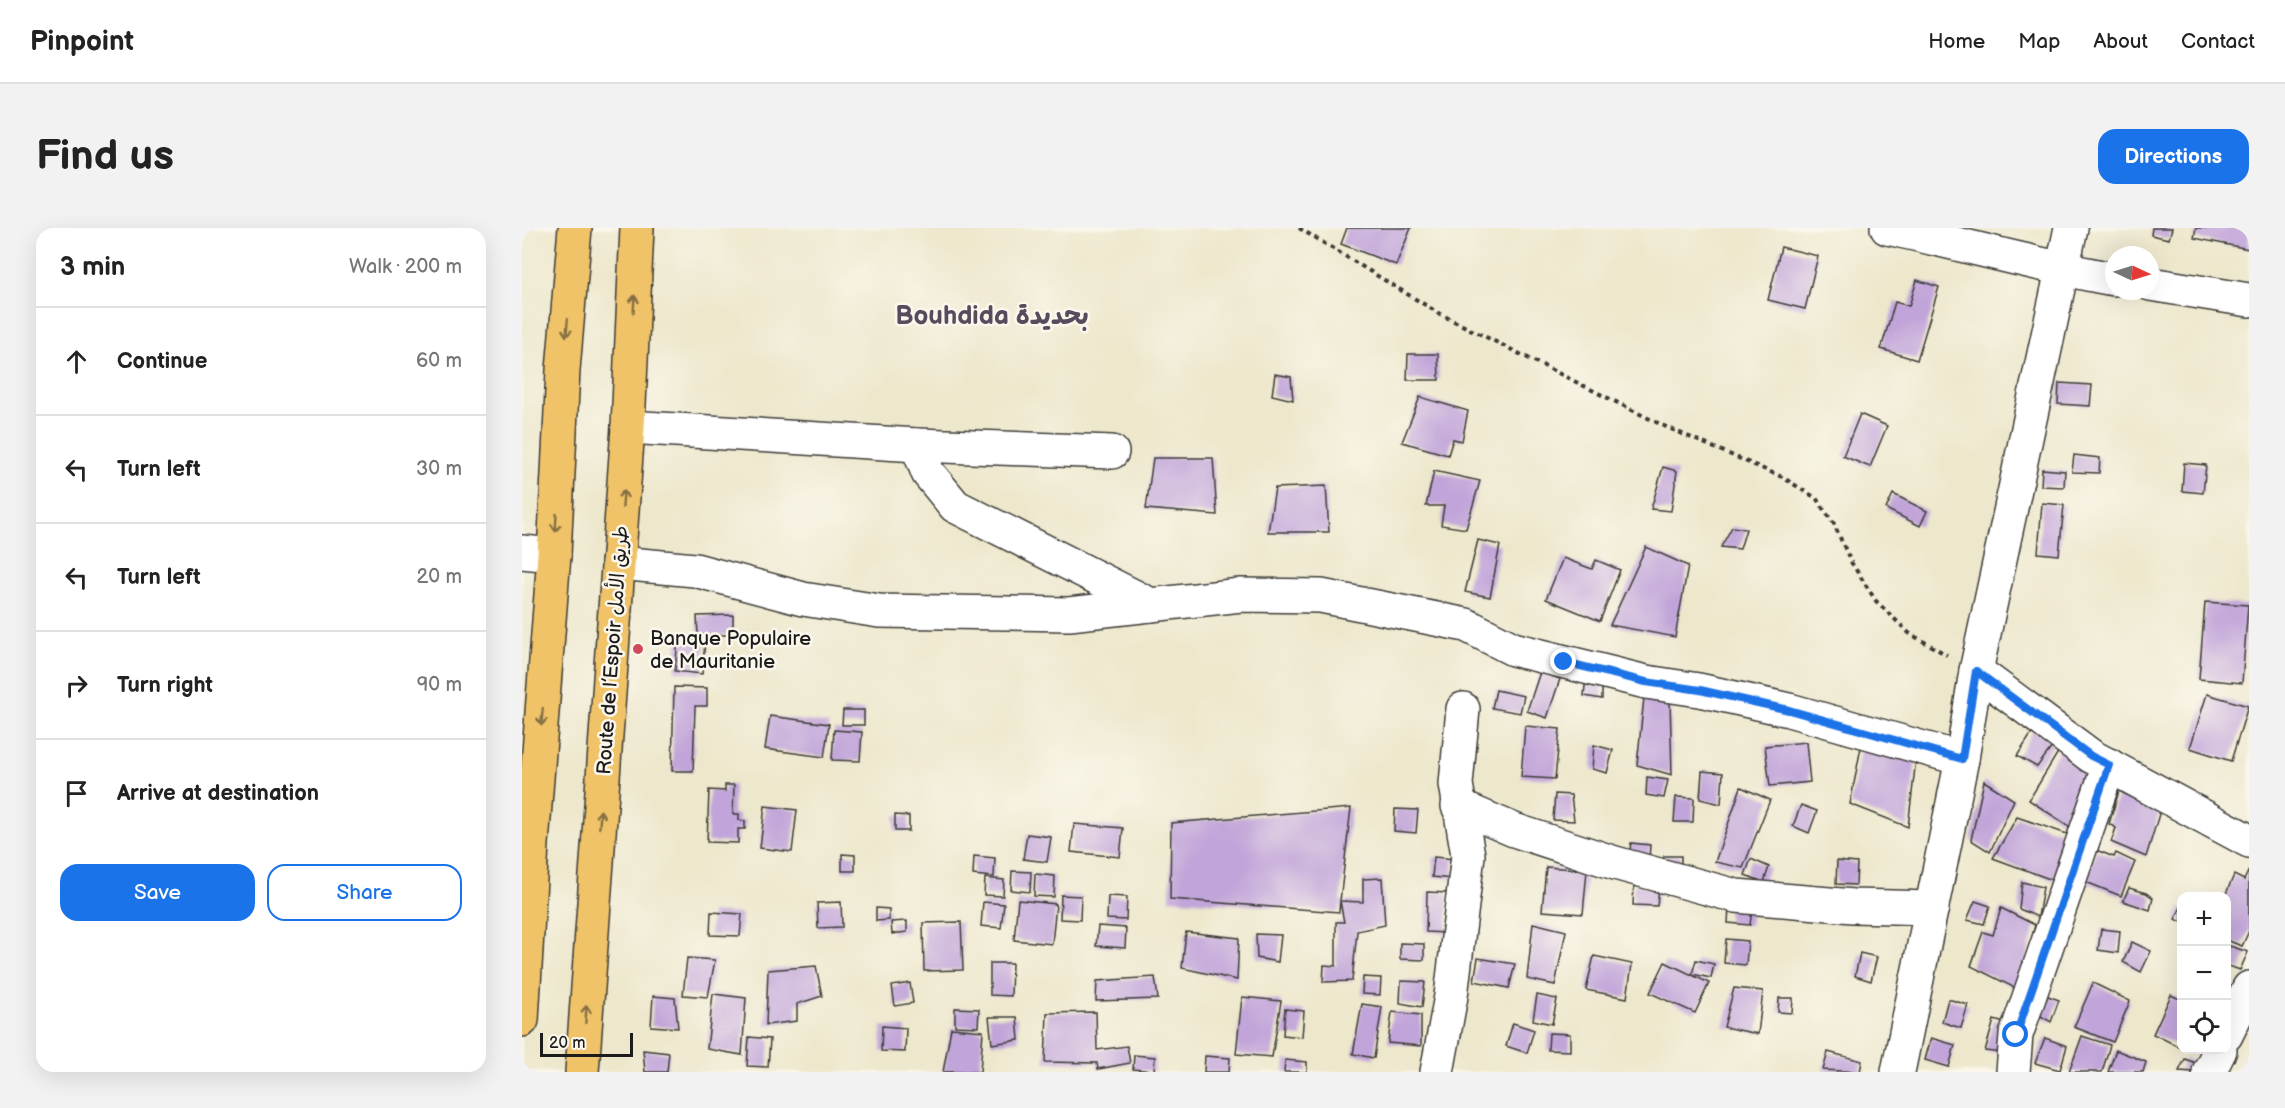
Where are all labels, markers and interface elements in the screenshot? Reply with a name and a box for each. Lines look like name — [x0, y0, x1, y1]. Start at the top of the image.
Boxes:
text: Pinpoint — [30, 25, 134, 58]
text: Home — [1928, 29, 1985, 54]
text: Map — [2018, 29, 2060, 54]
text: About — [2093, 29, 2148, 54]
text: Contact — [2181, 29, 2255, 54]
button: Directions — [2098, 129, 2249, 184]
text: Find us — [36, 131, 174, 182]
north arrow — [2105, 246, 2159, 300]
text: 3 min — [60, 252, 125, 283]
text: Walk · 200 m — [349, 255, 462, 279]
one-way arrow — [628, 295, 639, 315]
district label: Bouhdida بحديدة — [895, 301, 1089, 332]
one-way arrow — [561, 318, 572, 338]
icon: ahead — [60, 345, 93, 378]
text: Continue — [117, 348, 207, 375]
text: 60 m — [416, 349, 462, 373]
icon: left — [60, 453, 93, 486]
text: Turn left — [117, 456, 201, 483]
text: 30 m — [416, 457, 462, 481]
one-way arrow — [618, 490, 629, 509]
one-way arrow — [550, 512, 561, 532]
street label: Route de l’Espoir طريق الأمل — [590, 525, 634, 775]
icon: left — [60, 561, 93, 594]
text: Turn left — [117, 564, 201, 591]
text: 20 m — [417, 565, 462, 589]
place label: Banque Populaire de Mauritanie — [650, 627, 811, 674]
marker: Banque Populaire de Mauritanie — [631, 642, 645, 656]
route end — [1550, 648, 1576, 674]
icon: right — [60, 669, 93, 702]
text: Turn right — [117, 672, 213, 699]
text: 90 m — [417, 673, 462, 697]
one-way arrow — [536, 707, 547, 727]
icon: arrive — [60, 777, 93, 810]
text: Arrive at destination — [117, 780, 319, 807]
one-way arrow — [595, 810, 606, 830]
button: Save — [60, 864, 255, 921]
button: Share — [267, 864, 462, 921]
map controls — [2177, 892, 2231, 1054]
button: + — [2177, 892, 2231, 946]
button: − — [2177, 946, 2231, 1000]
button: locate — [2177, 1000, 2231, 1054]
one-way arrow — [581, 1004, 592, 1024]
route start — [2002, 1021, 2028, 1047]
scale bar — [540, 1030, 633, 1058]
text: 20 m — [549, 1034, 585, 1053]

